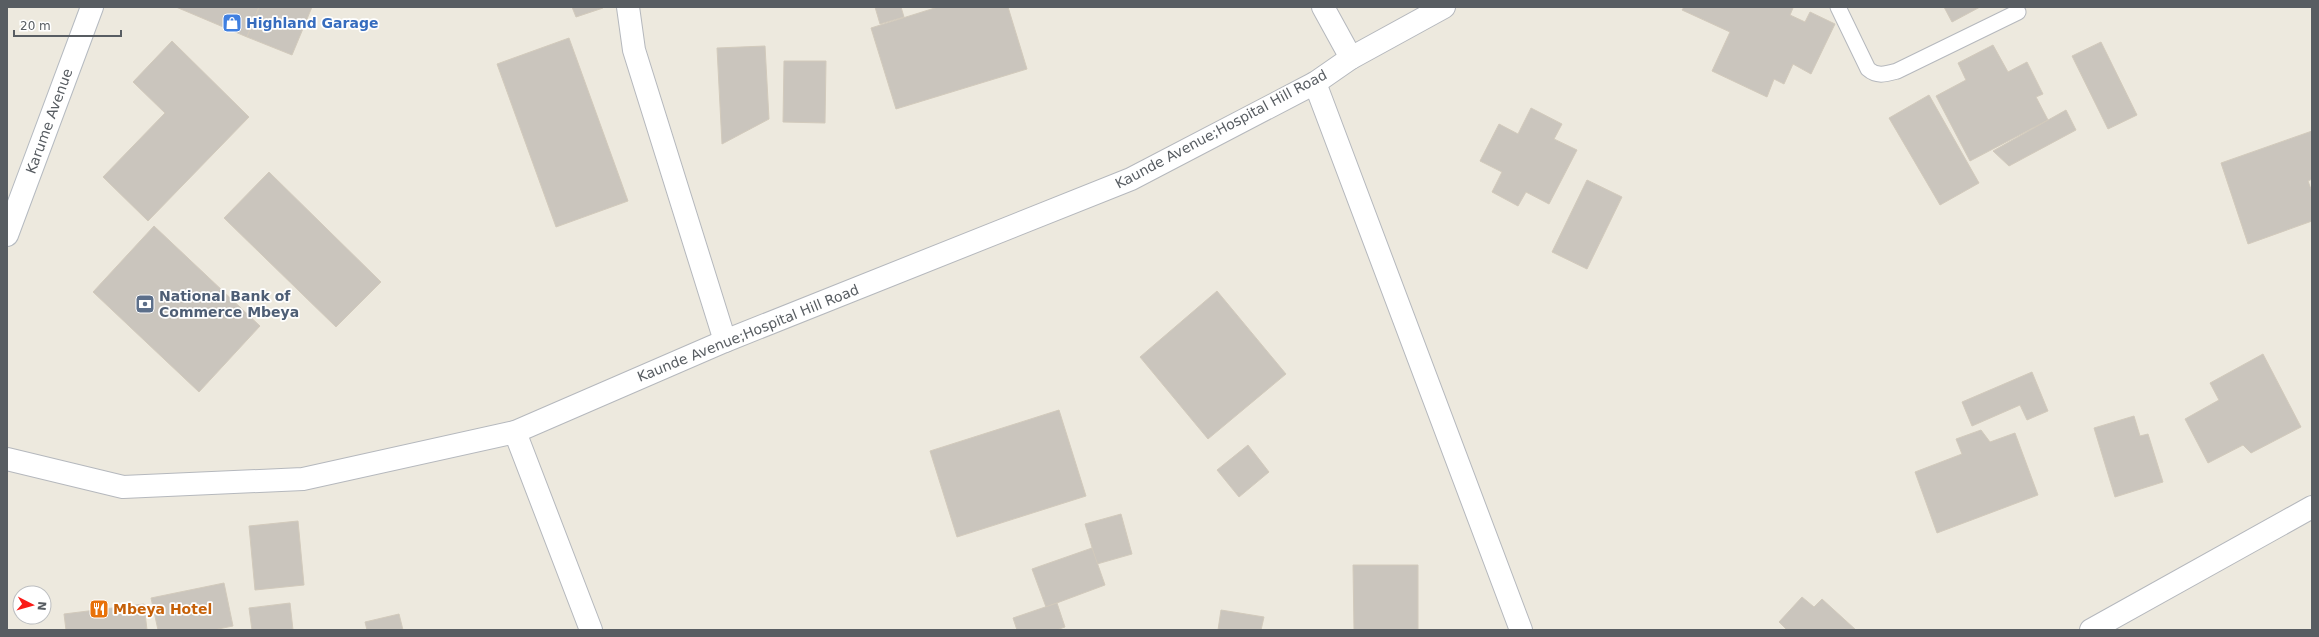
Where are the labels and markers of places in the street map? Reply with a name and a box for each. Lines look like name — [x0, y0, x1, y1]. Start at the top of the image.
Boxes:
shop icon: Highland Garage — [221, 12, 243, 34]
place label: Highland Garage — [246, 15, 378, 31]
place label: National Bank of Commerce Mbeya — [159, 288, 299, 320]
bank icon: National Bank of Commerce Mbeya — [134, 293, 156, 315]
restaurant icon: Mbeya Hotel — [88, 598, 110, 620]
place label: Mbeya Hotel — [113, 601, 212, 617]

